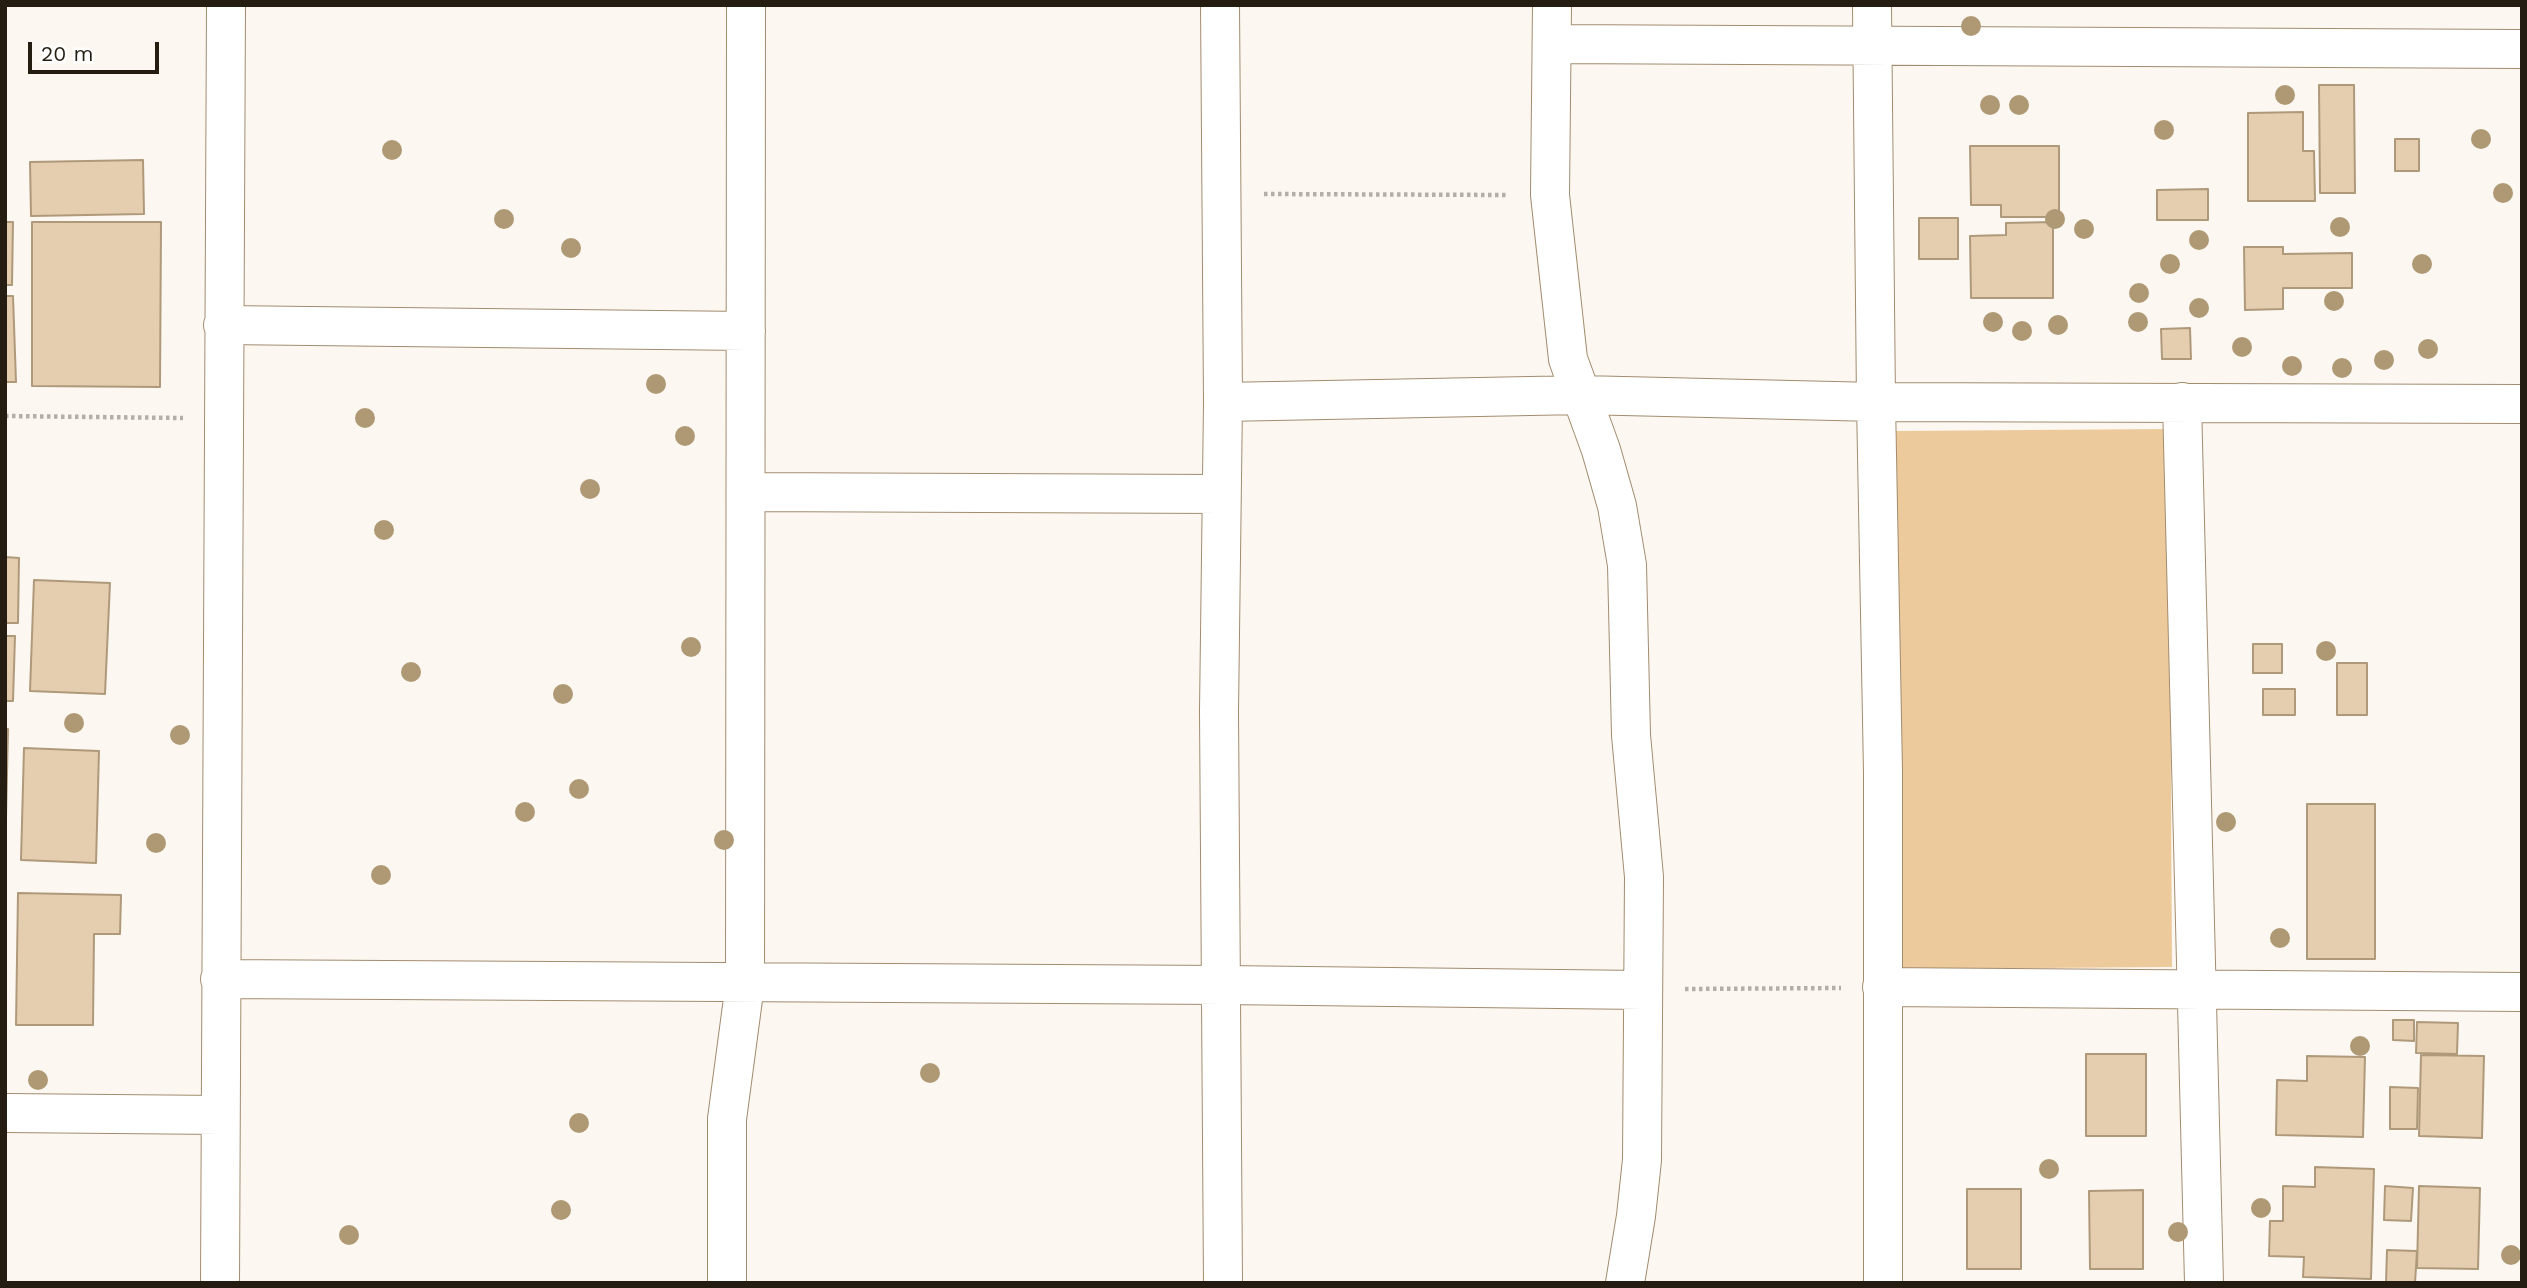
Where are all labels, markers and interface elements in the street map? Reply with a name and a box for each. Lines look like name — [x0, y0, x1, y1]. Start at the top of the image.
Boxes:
scale bar — [32, 28, 163, 72]
text: 20 m — [41, 41, 93, 66]

